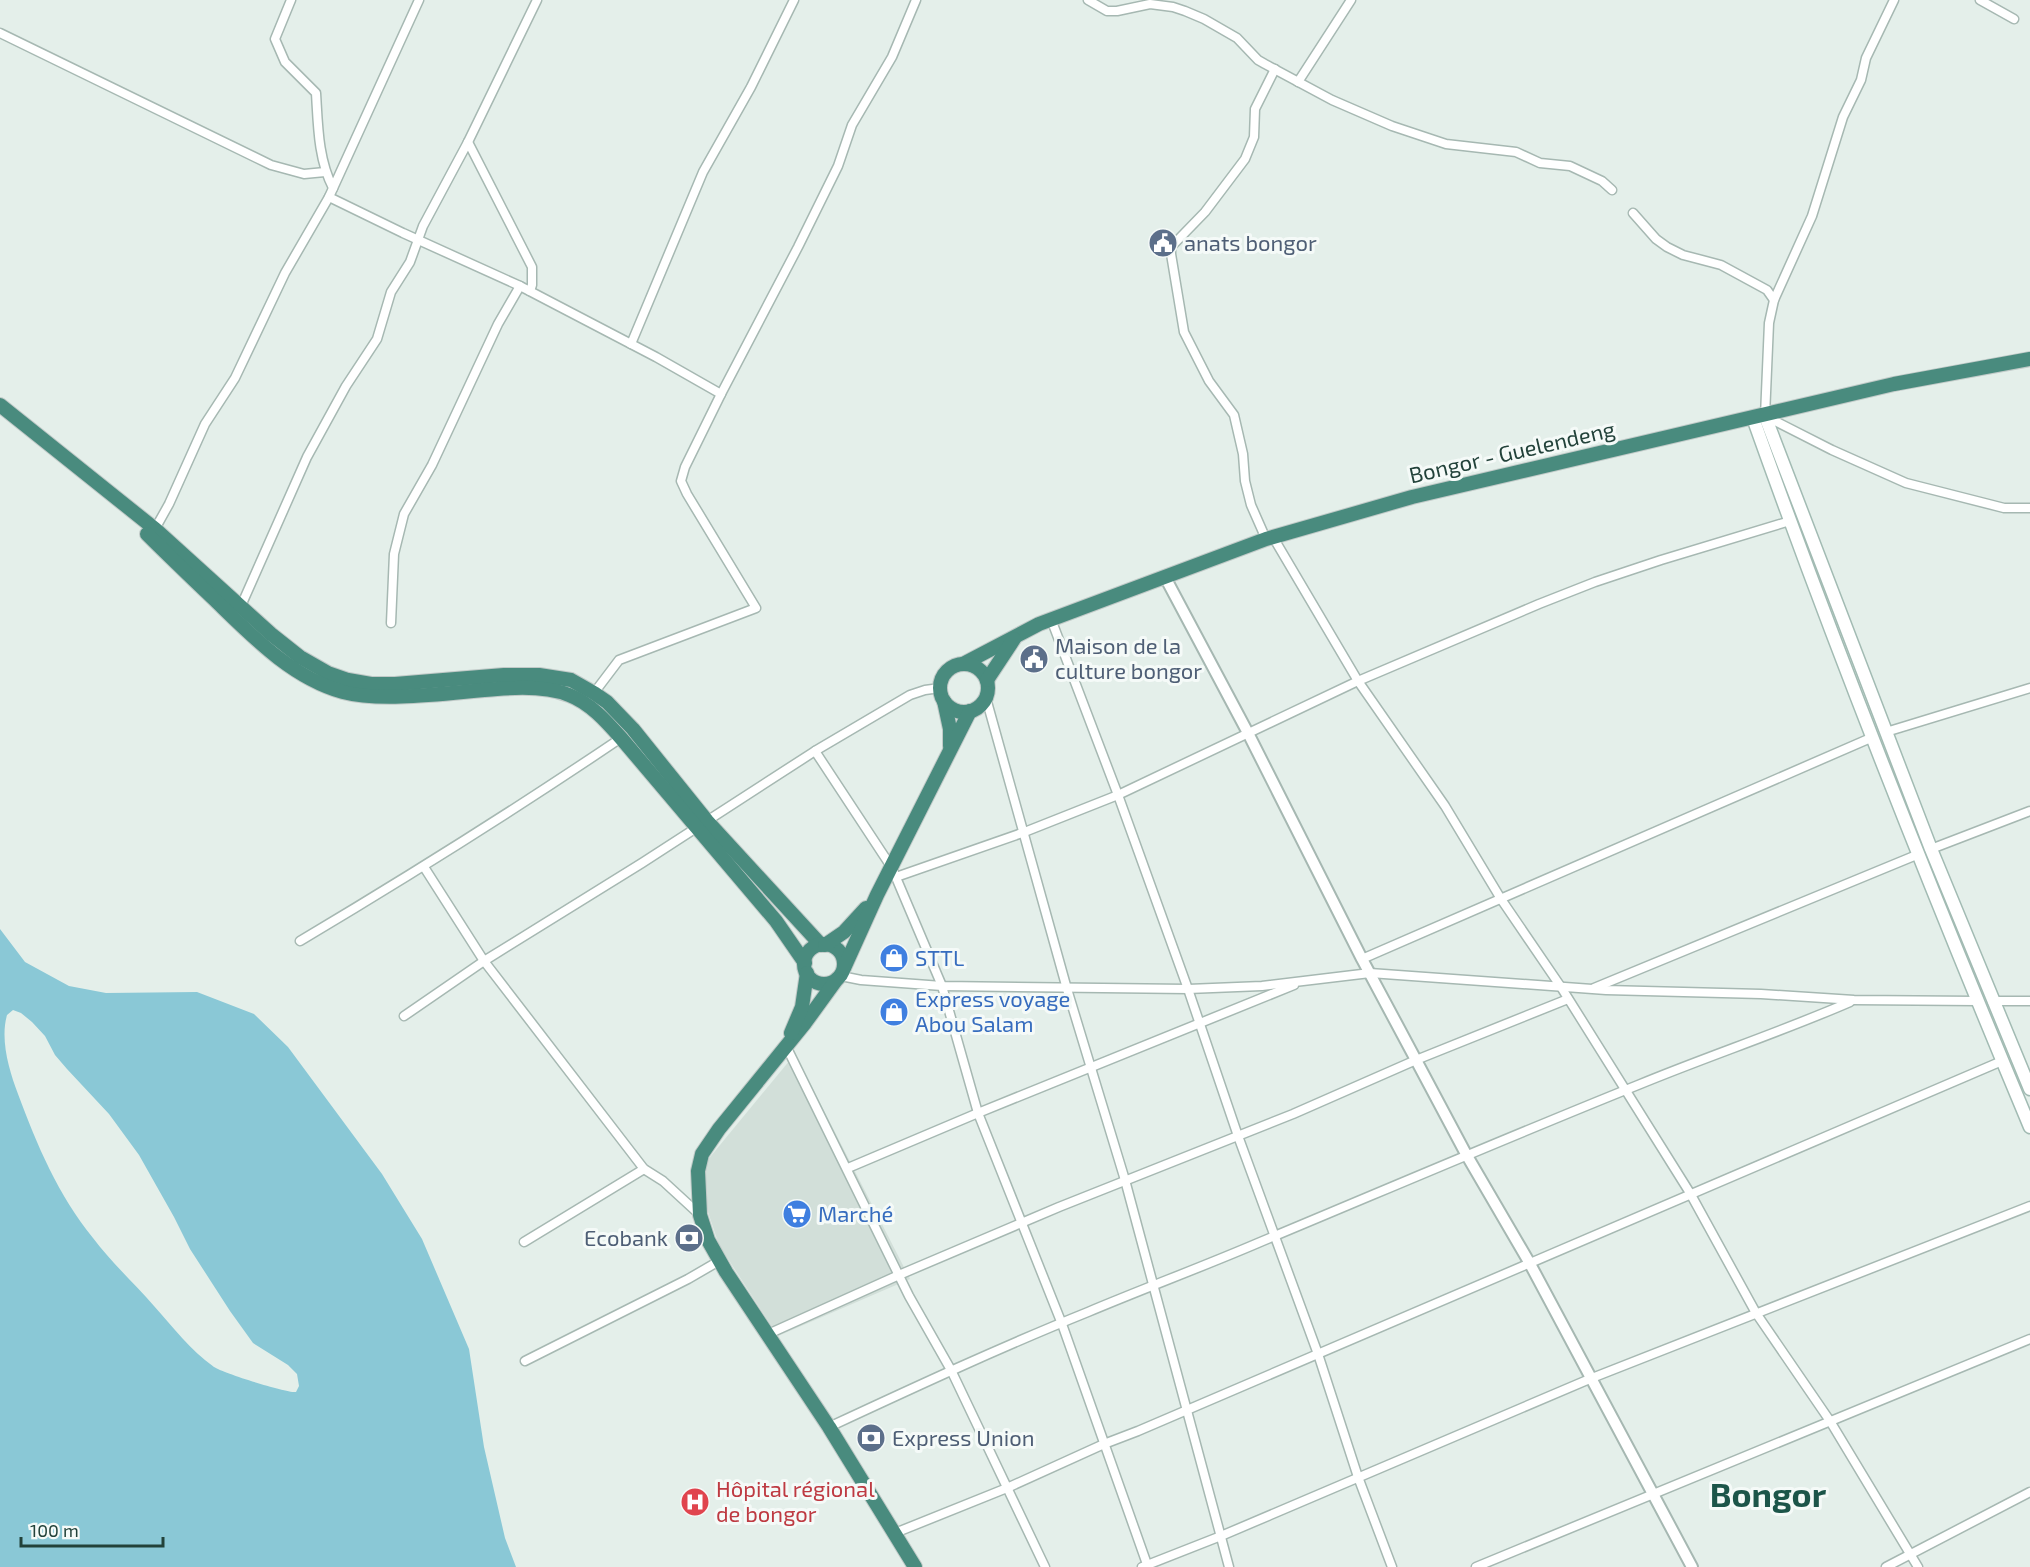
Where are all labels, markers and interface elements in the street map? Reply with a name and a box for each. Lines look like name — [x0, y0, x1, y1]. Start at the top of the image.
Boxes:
public building icon: anats bongor — [1147, 227, 1179, 259]
place label: anats bongor — [1184, 229, 1317, 255]
street label: Bongor - Guelendeng — [1406, 415, 1617, 487]
place label: Maison de la culture bongor — [1055, 632, 1202, 683]
public building icon: Maison de la culture bongor — [1018, 643, 1050, 675]
shop icon: STTL — [878, 942, 910, 974]
place label: STTL — [915, 944, 964, 970]
place label: Express voyage Abou Salam — [915, 985, 1070, 1036]
shop icon: Express voyage Abou Salam — [878, 996, 910, 1028]
supermarket icon: Marché — [781, 1198, 813, 1230]
place label: Marché — [818, 1200, 893, 1226]
bank icon: Ecobank — [673, 1222, 705, 1254]
place label: Ecobank — [584, 1224, 668, 1250]
bank icon: Express Union — [855, 1422, 887, 1454]
place label: Express Union — [892, 1424, 1034, 1450]
district label: Bongor — [1710, 1473, 1827, 1514]
place label: Hôpital régional de bongor — [716, 1475, 875, 1526]
hospital icon: Hôpital régional de bongor — [679, 1486, 711, 1518]
scale bar — [21, 1510, 164, 1548]
text: 100 m — [30, 1519, 79, 1541]

